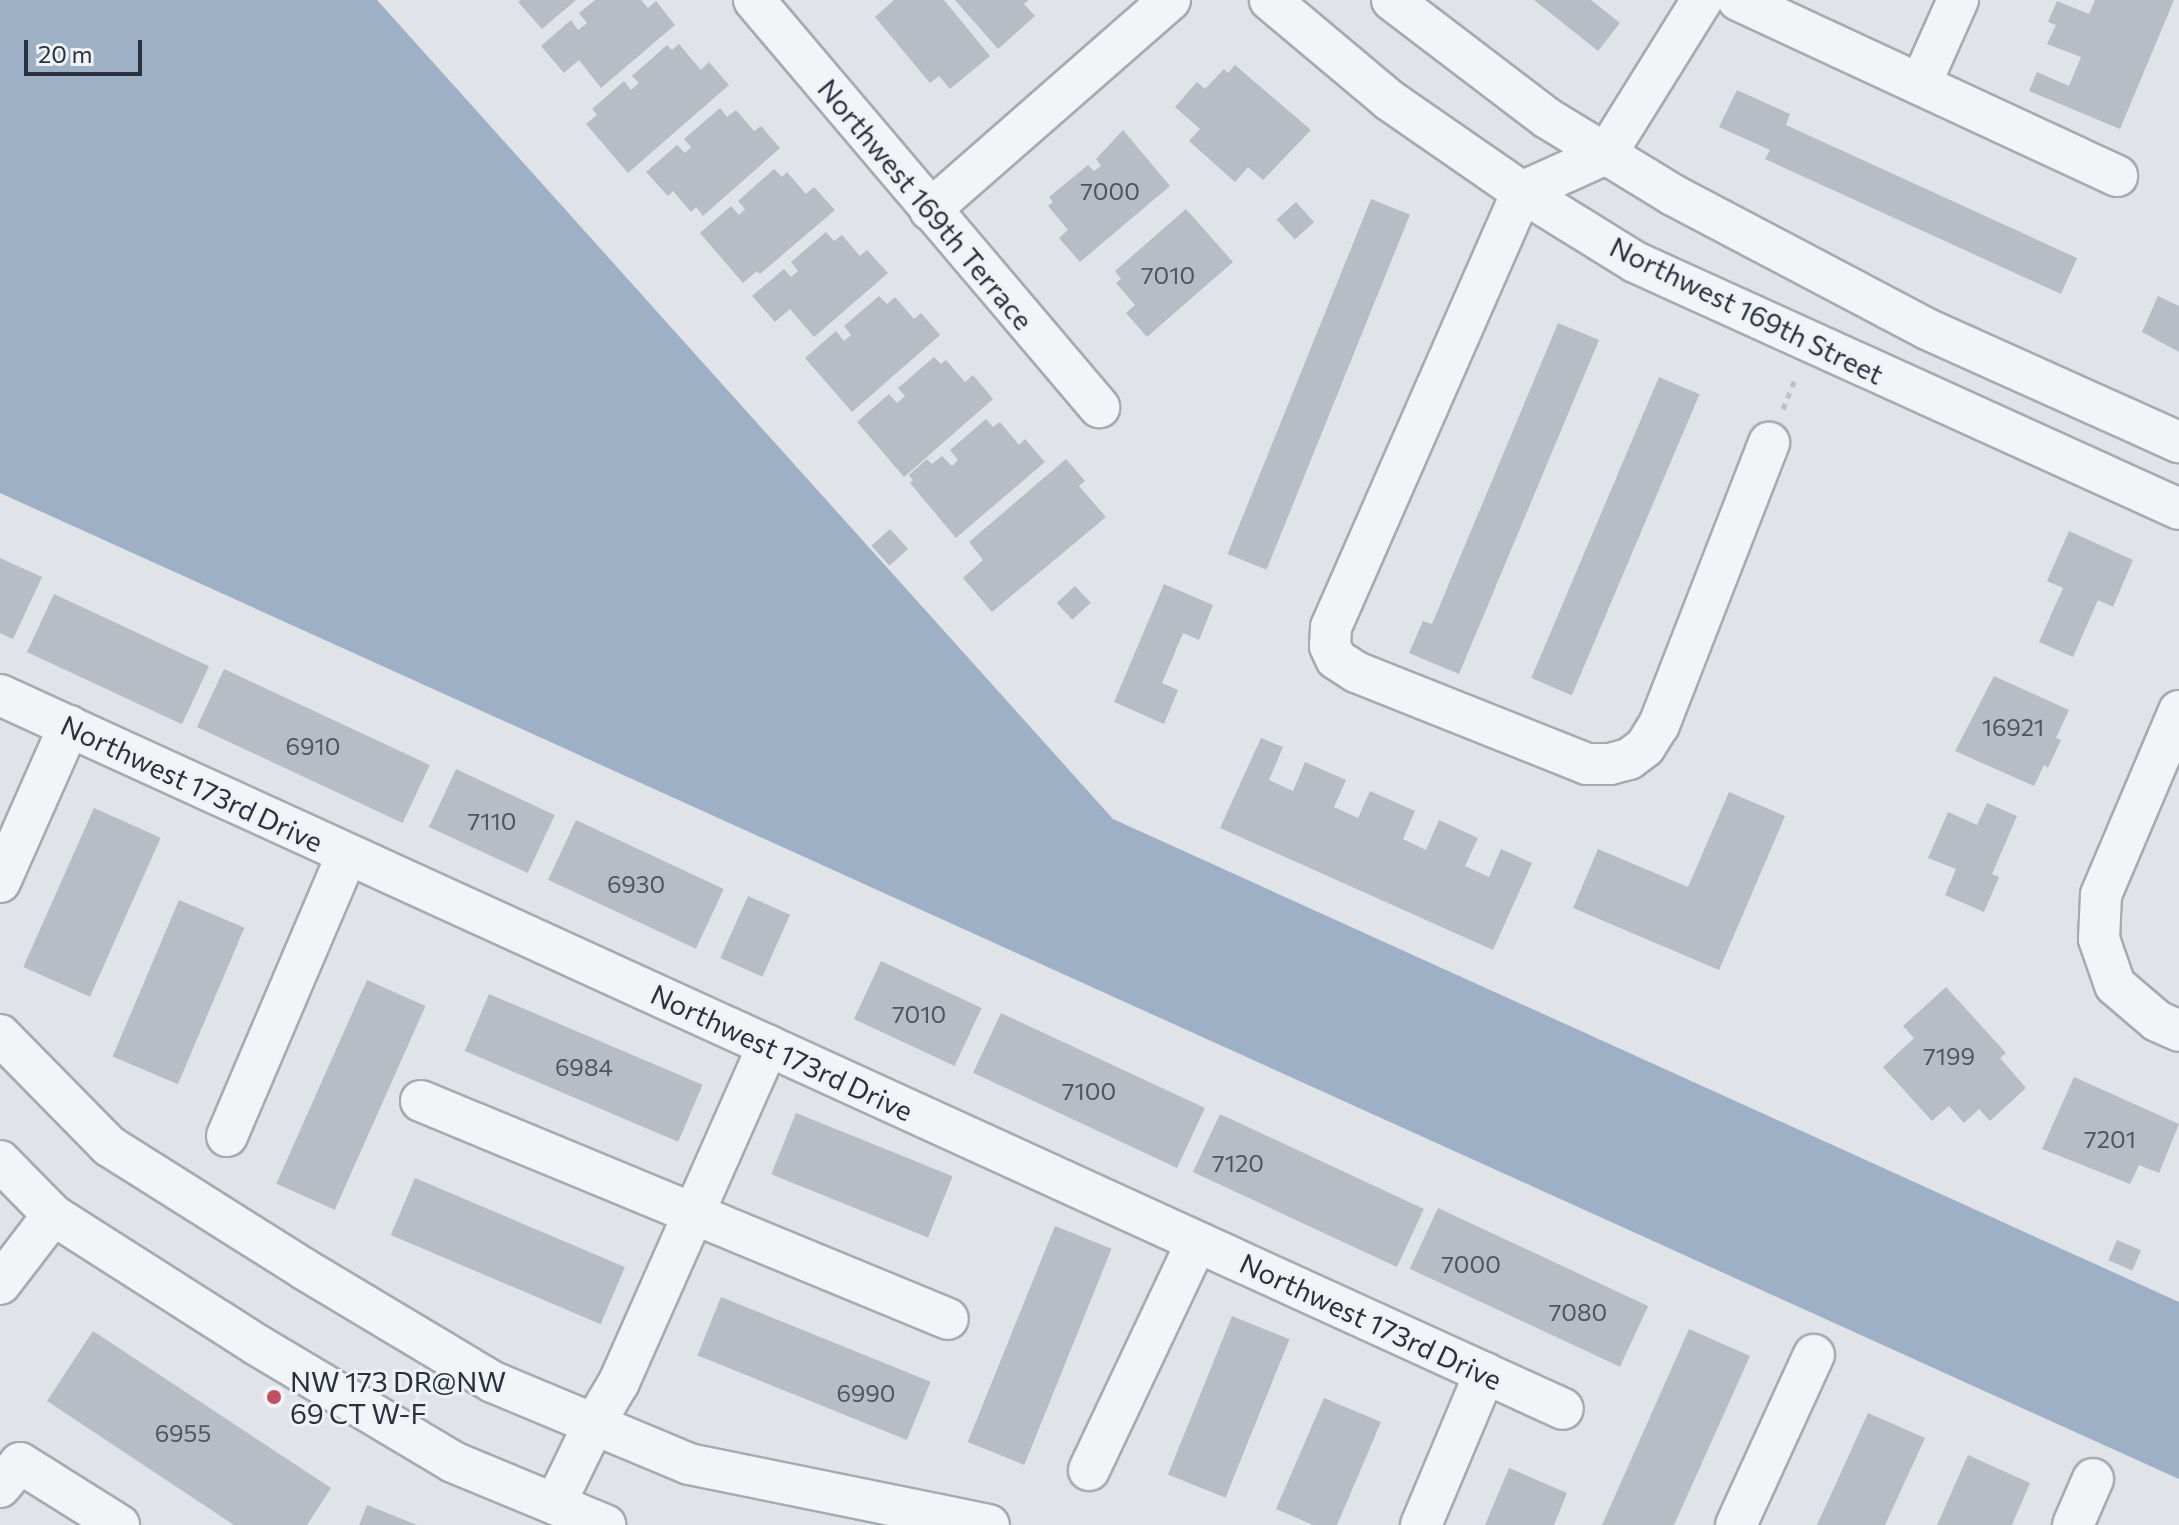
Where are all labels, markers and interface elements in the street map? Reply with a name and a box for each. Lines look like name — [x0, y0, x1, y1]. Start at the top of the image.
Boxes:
scale bar — [28, 24, 146, 74]
text: 20 m — [38, 39, 92, 68]
street label: Northwest 169th Terrace — [811, 72, 1041, 336]
house number: 7000 — [1080, 177, 1140, 205]
street label: Northwest 169th Street — [1605, 229, 1889, 391]
house number: 7010 — [1141, 261, 1195, 289]
street label: Northwest 173rd Drive — [56, 708, 328, 858]
house number: 16921 — [1982, 713, 2044, 741]
house number: 6910 — [286, 732, 340, 760]
house number: 7110 — [468, 807, 516, 835]
house number: 6930 — [607, 870, 665, 898]
street label: Northwest 173rd Drive — [646, 977, 918, 1127]
house number: 7010 — [892, 1000, 946, 1028]
house number: 7199 — [1923, 1042, 1975, 1070]
house number: 6984 — [555, 1053, 613, 1081]
house number: 7100 — [1062, 1077, 1116, 1105]
house number: 7201 — [2084, 1125, 2136, 1153]
house number: 7120 — [1212, 1149, 1264, 1177]
street label: Northwest 173rd Drive — [1235, 1246, 1507, 1396]
house number: 7000 — [1441, 1250, 1501, 1278]
house number: 7080 — [1549, 1298, 1607, 1326]
place label: NW 173 DR@NW 69 CT W-F — [290, 1364, 506, 1430]
house number: 6990 — [836, 1379, 896, 1407]
marker: NW 173 DR@NW 69 CT W-F — [265, 1388, 283, 1406]
house number: 6955 — [155, 1419, 211, 1447]

